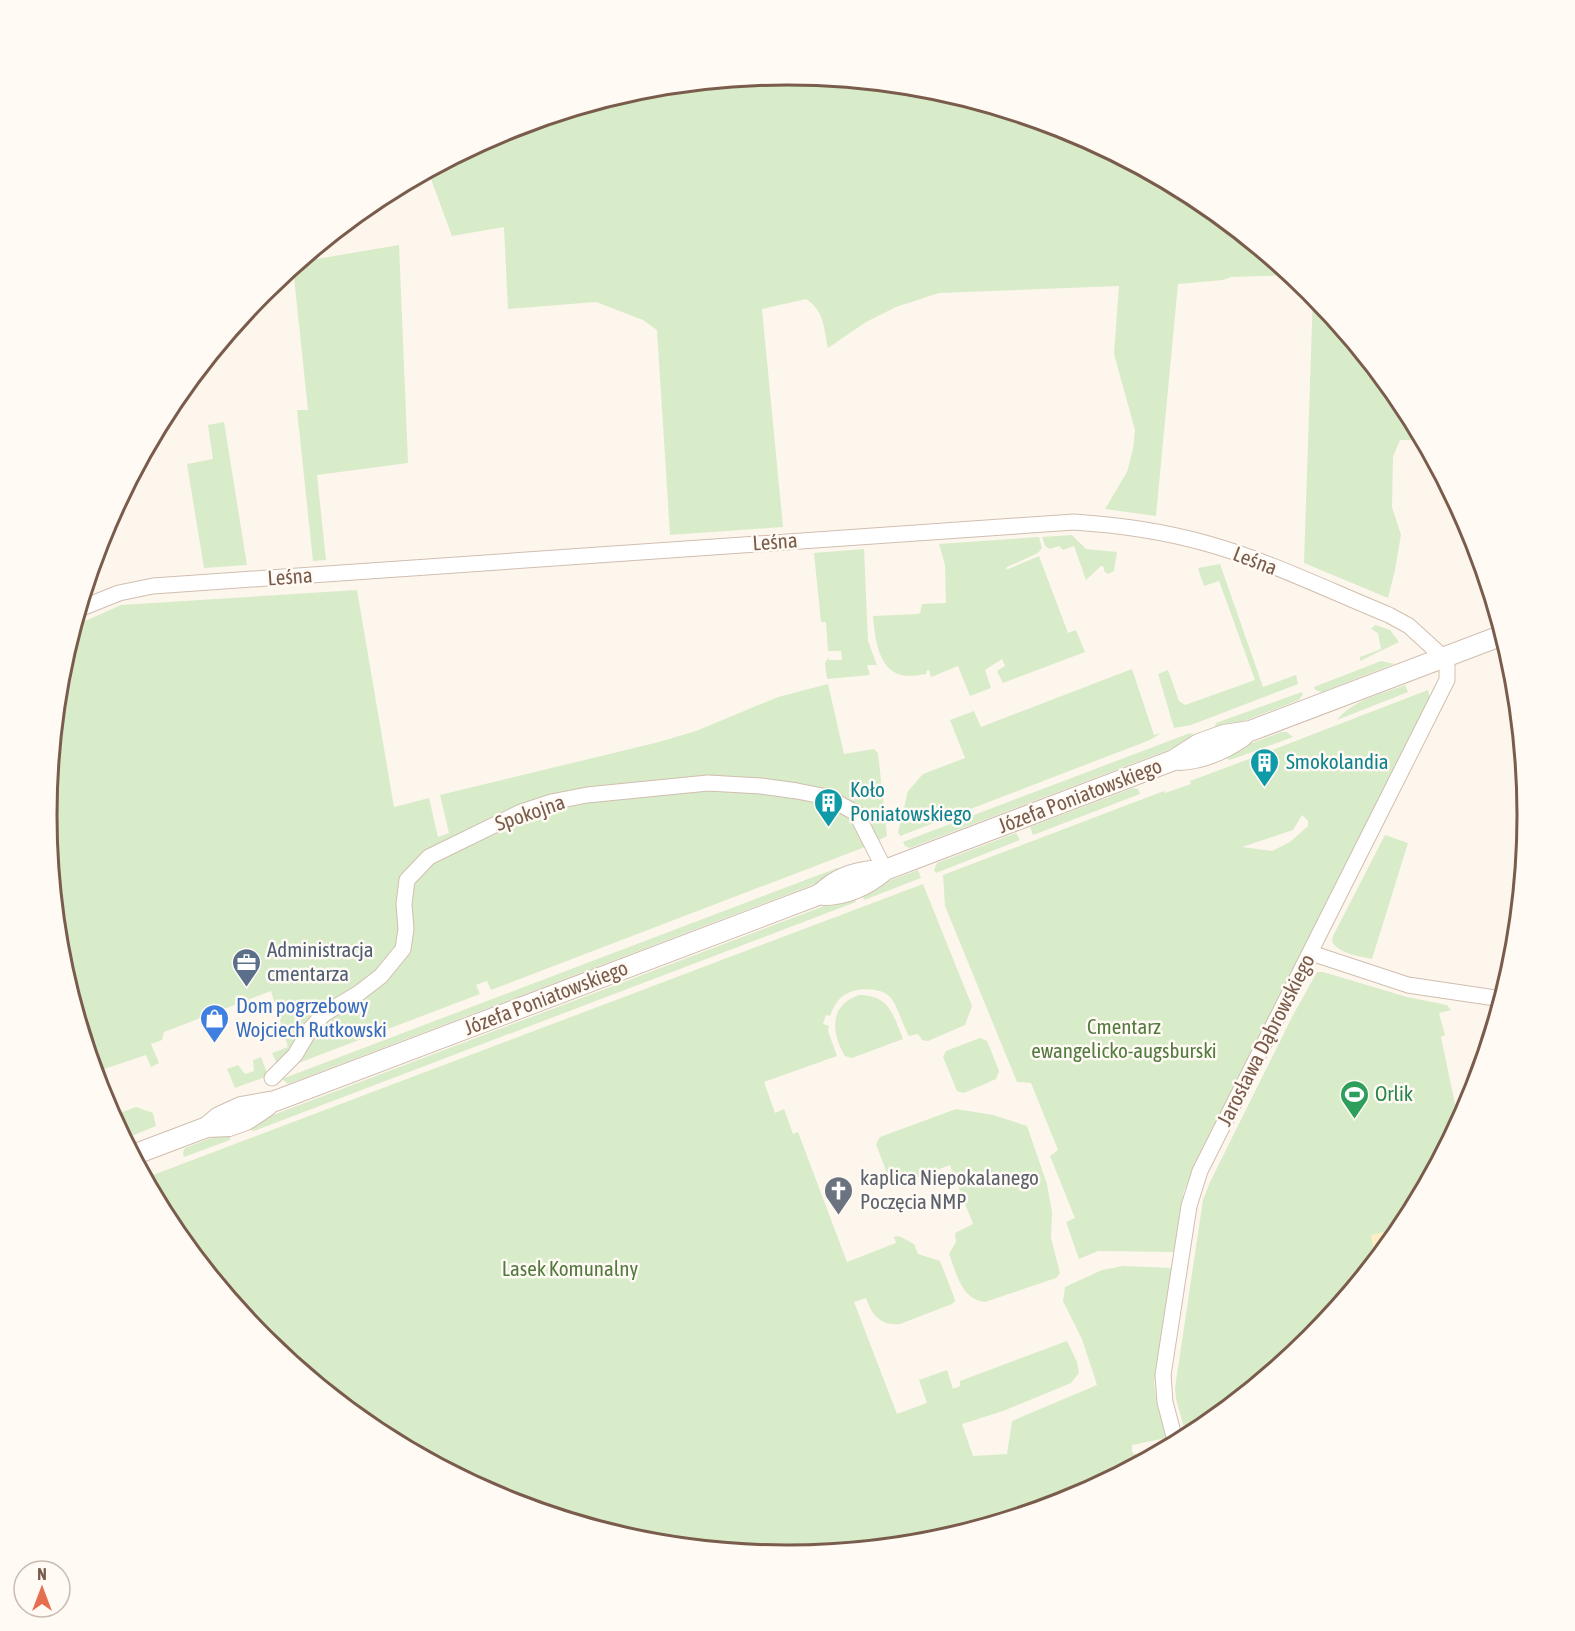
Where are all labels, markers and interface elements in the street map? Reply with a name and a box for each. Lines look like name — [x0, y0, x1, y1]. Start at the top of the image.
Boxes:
street label: Leśna — [752, 527, 798, 555]
street label: Leśna — [1230, 541, 1281, 579]
street label: Leśna — [267, 562, 313, 590]
building icon: Smokolandia — [1249, 746, 1281, 788]
place label: Smokolandia — [1286, 749, 1389, 773]
street label: Józefa Poniatowskiego — [994, 753, 1165, 837]
place label: Koło Poniatowskiego — [850, 777, 972, 825]
building icon: Koło Poniatowskiego — [813, 786, 845, 828]
street label: Spokojna — [492, 789, 568, 835]
place label: Administracja cmentarza — [267, 937, 374, 985]
office icon: Administracja cmentarza — [230, 946, 262, 988]
street label: Jarosława Dąbrowskiego — [1212, 950, 1319, 1129]
street label: Józefa Poniatowskiego — [460, 955, 631, 1039]
place label: Dom pogrzebowy Wojciech Rutkowski — [236, 993, 387, 1041]
shop icon: Dom pogrzebowy Wojciech Rutkowski — [199, 1002, 231, 1044]
park label: Cmentarz ewangelicko-augsburski — [1031, 1014, 1217, 1062]
sports icon: Orlik — [1338, 1078, 1370, 1120]
place label: Orlik — [1375, 1081, 1413, 1105]
place label: kaplica Niepokalanego Poczęcia NMP — [860, 1165, 1039, 1213]
church icon: kaplica Niepokalanego Poczęcia NMP — [823, 1174, 855, 1216]
park label: Lasek Komunalny — [502, 1256, 639, 1280]
north arrow — [12, 1559, 72, 1619]
text: N — [37, 1565, 47, 1583]

